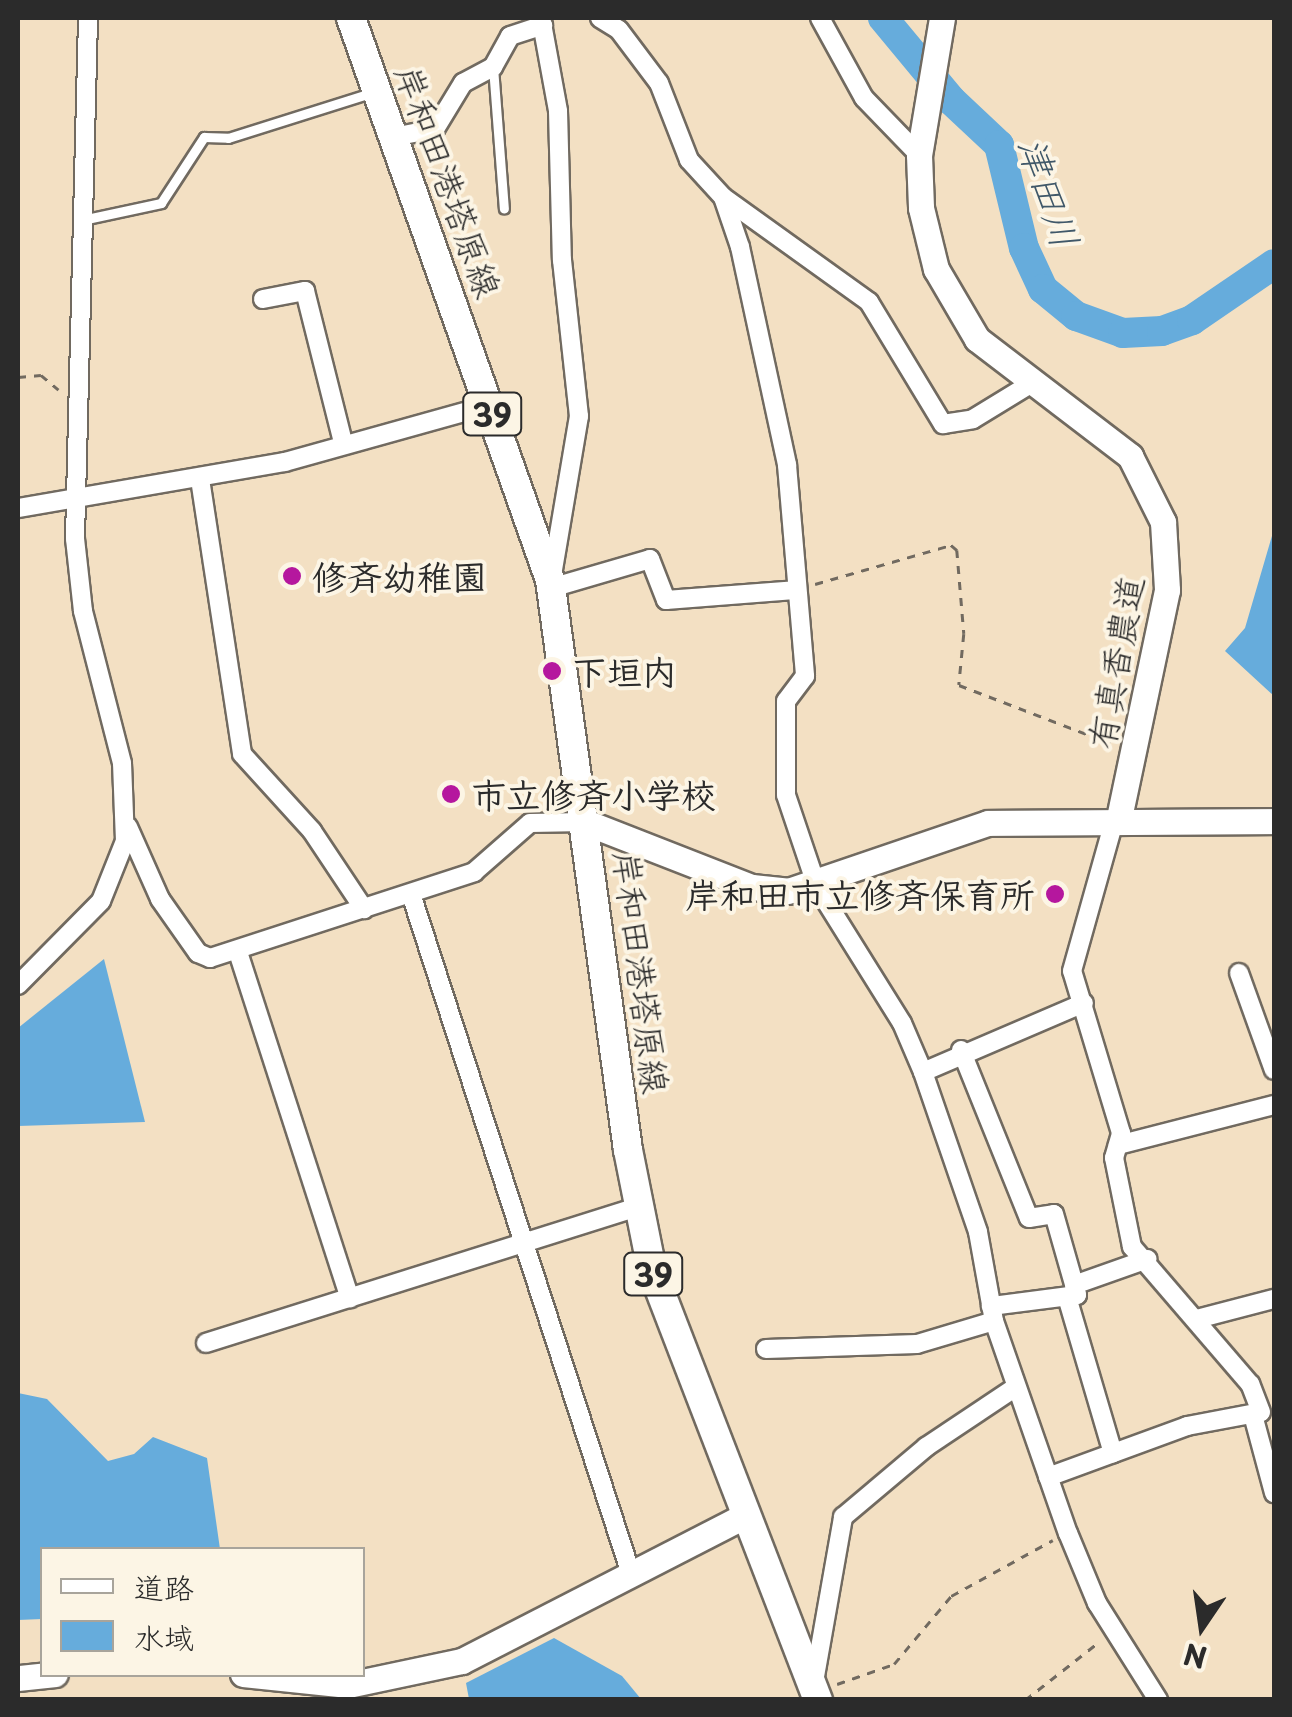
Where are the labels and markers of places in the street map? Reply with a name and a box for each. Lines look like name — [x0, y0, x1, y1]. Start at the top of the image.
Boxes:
place label: 修斉幼稚園 — [312, 555, 487, 597]
marker: 修斉幼稚園 — [281, 565, 303, 587]
place label: 下垣内 — [572, 650, 677, 692]
marker: 下垣内 — [541, 660, 563, 682]
place label: 市立修斉小学校 — [471, 773, 716, 815]
marker: 市立修斉小学校 — [440, 783, 462, 805]
place label: 岸和田市立修斉保育所 — [685, 873, 1035, 915]
marker: 岸和田市立修斉保育所 — [1044, 883, 1066, 905]

